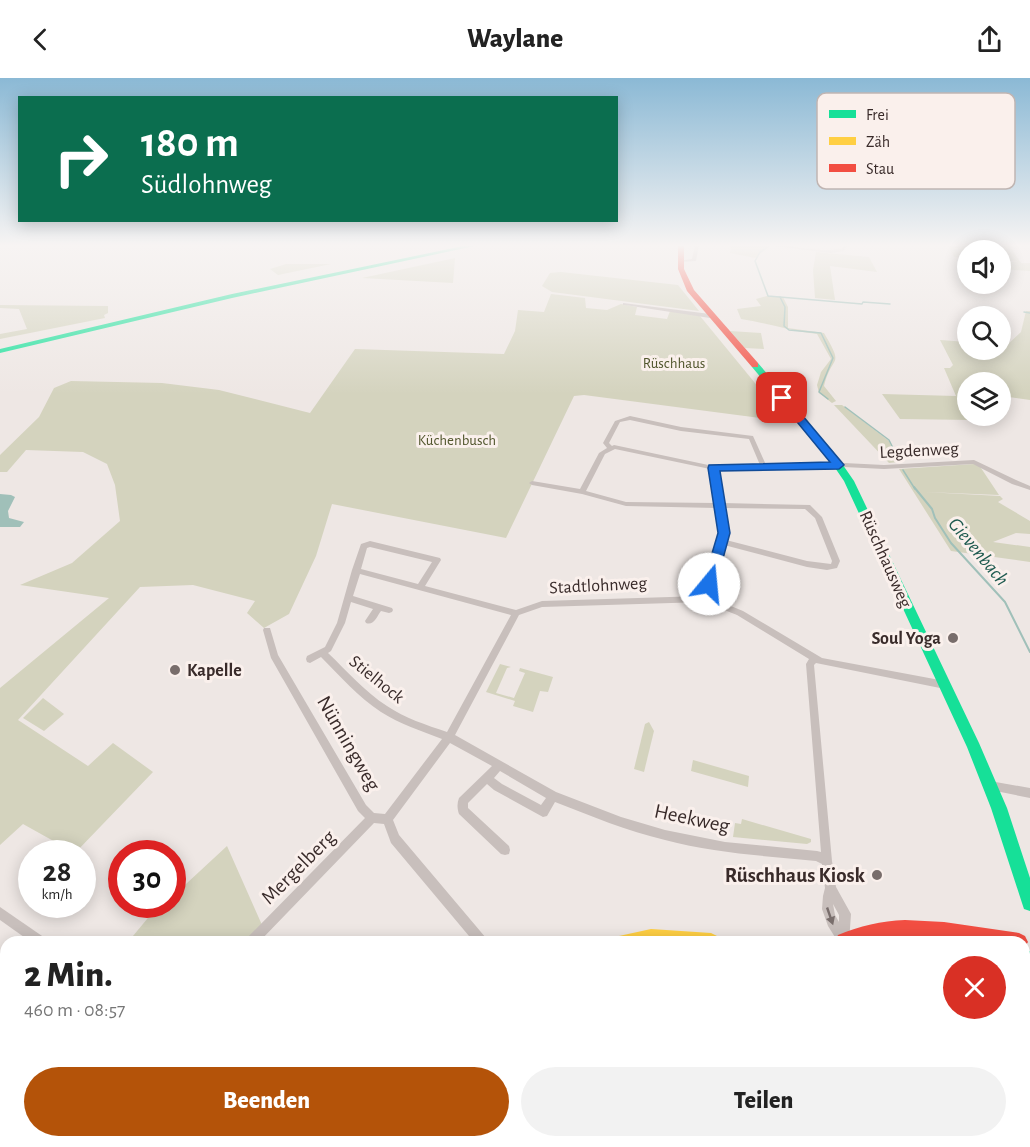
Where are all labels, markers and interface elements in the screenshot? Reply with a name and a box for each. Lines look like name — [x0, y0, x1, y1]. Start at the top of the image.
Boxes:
icon: back — [24, 23, 57, 56]
icon: share — [973, 23, 1006, 56]
text: Waylane — [467, 25, 563, 52]
legend — [817, 93, 1015, 189]
text: Frei — [866, 107, 889, 123]
icon: right — [42, 120, 120, 198]
text: 180 m — [141, 122, 239, 164]
text: Zäh — [866, 134, 890, 150]
text: Stau — [866, 161, 894, 177]
text: Südlohnweg — [141, 171, 272, 198]
map controls — [957, 240, 1011, 426]
button: sound — [957, 240, 1011, 294]
button: search — [957, 306, 1011, 360]
park label: Rüschhaus — [643, 356, 705, 371]
pin — [756, 372, 807, 423]
button: layers — [957, 372, 1011, 426]
icon: arrive — [765, 381, 798, 414]
park label: Küchenbusch — [418, 433, 496, 448]
street label: Legdenweg — [879, 440, 959, 462]
street label: Rüschhausweg — [856, 508, 915, 611]
water label: Gievenbach — [944, 514, 1012, 589]
position arrow — [677, 552, 741, 616]
street label: Stadtlohnweg — [549, 574, 648, 598]
place label: Soul Yoga — [871, 630, 941, 648]
marker: Soul Yoga — [946, 631, 960, 645]
street label: Stielhock — [346, 652, 408, 708]
place label: Kapelle — [187, 662, 242, 680]
marker: Kapelle — [168, 663, 182, 677]
street label: Nünningweg — [313, 692, 384, 795]
street label: Heekweg — [652, 800, 732, 837]
street label: Mergelberg — [257, 826, 340, 908]
speed limit sign: 30 — [108, 840, 186, 918]
text: 28 — [43, 857, 71, 887]
place label: Rüschhaus Kiosk — [725, 865, 866, 886]
marker: Rüschhaus Kiosk — [870, 868, 884, 882]
text: km/h — [42, 887, 72, 902]
one-way arrow — [826, 907, 836, 925]
button: close — [943, 956, 1006, 1019]
text: 2 Min. — [24, 957, 113, 993]
text: 460 m · 08:57 — [24, 1000, 125, 1020]
button: Beenden — [24, 1067, 509, 1136]
button: Teilen — [521, 1067, 1006, 1136]

